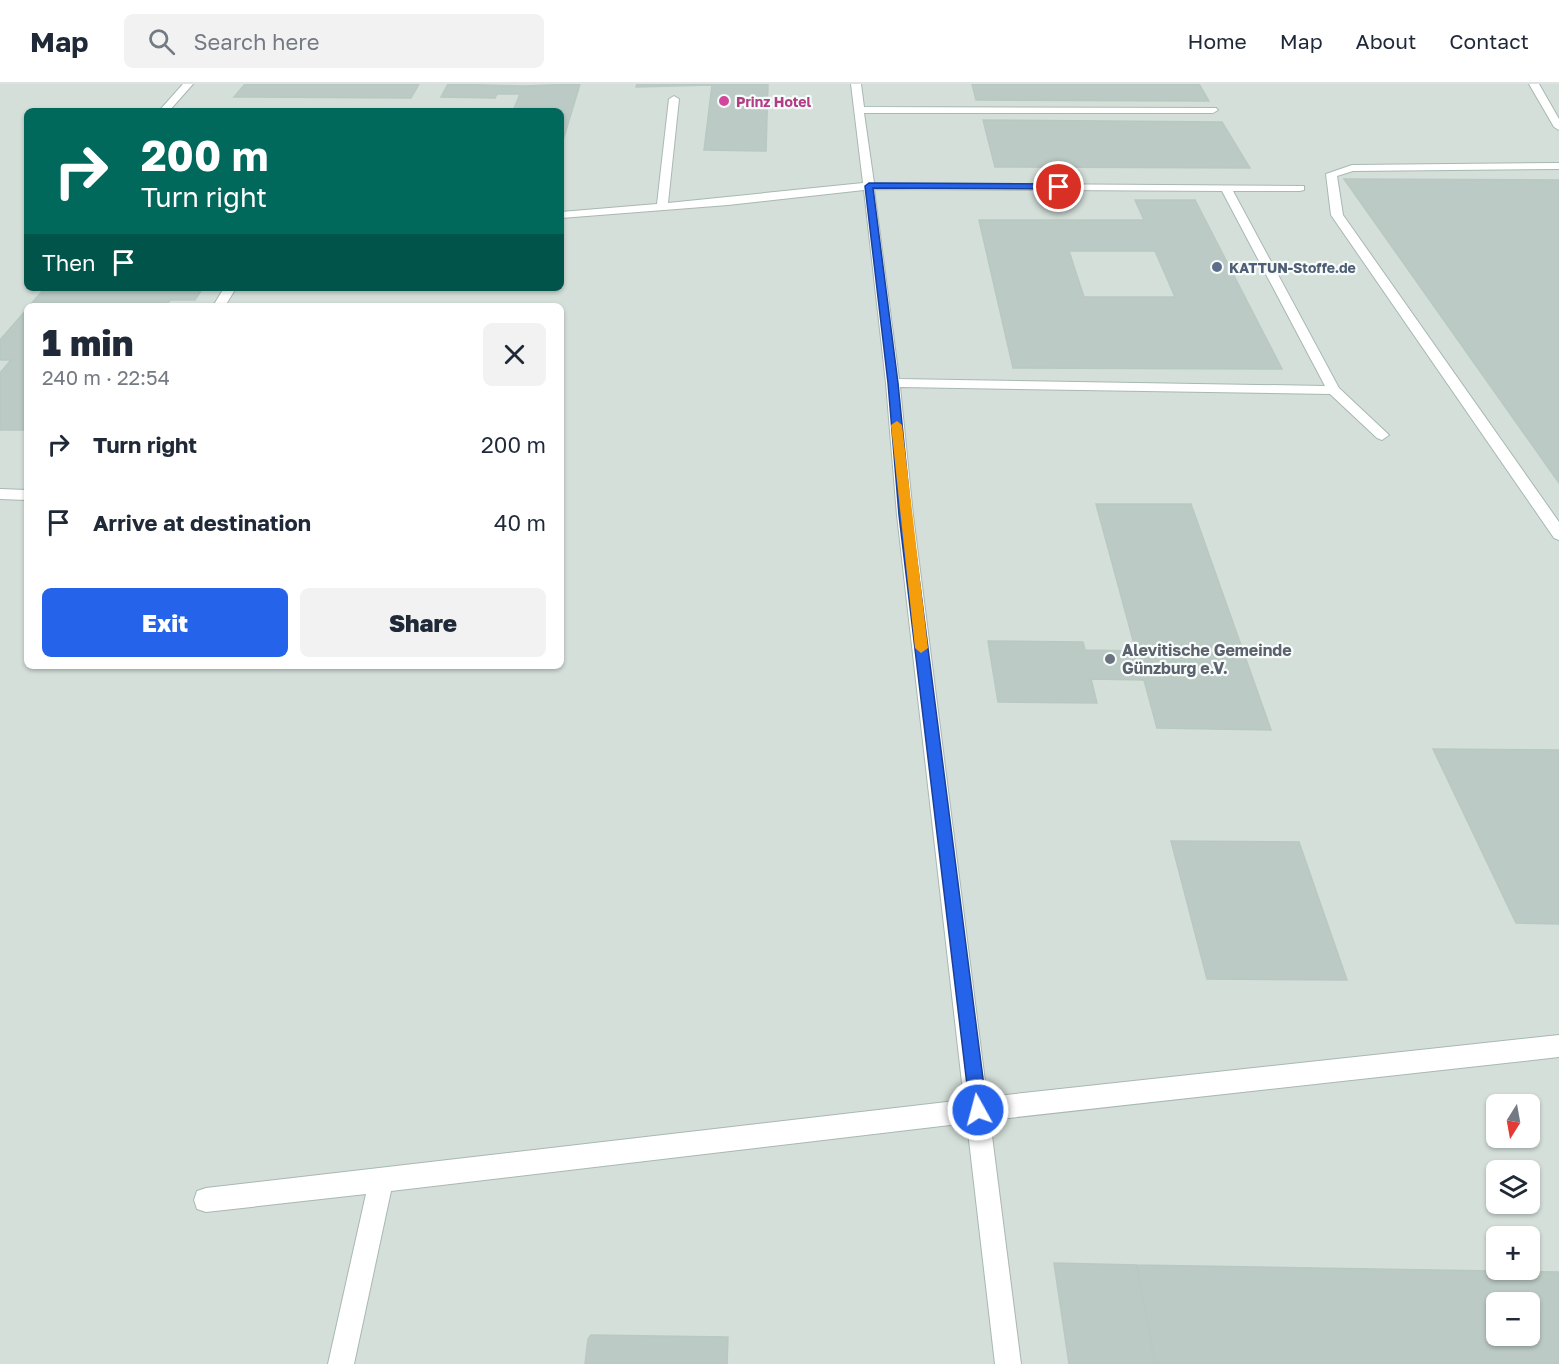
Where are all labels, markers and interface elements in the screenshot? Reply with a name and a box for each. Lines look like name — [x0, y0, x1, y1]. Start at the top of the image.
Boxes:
search box — [124, 14, 544, 68]
text: Map — [30, 25, 88, 58]
icon: search — [145, 25, 178, 58]
text: Search here — [193, 28, 319, 55]
text: Home — [1187, 28, 1247, 54]
text: Map — [1280, 28, 1323, 54]
text: About — [1356, 28, 1416, 54]
text: Contact — [1449, 28, 1529, 54]
place label: Prinz Hotel — [736, 93, 812, 110]
marker: Prinz Hotel — [717, 94, 731, 108]
text: 200 m — [141, 130, 268, 180]
icon: right — [42, 132, 120, 210]
pin — [1033, 161, 1084, 212]
icon: arrive — [1042, 170, 1075, 203]
text: Turn right — [141, 181, 267, 213]
icon: arrive — [107, 246, 140, 279]
text: Then — [42, 249, 95, 276]
place label: KATTUN-Stoffe.de — [1229, 259, 1356, 276]
marker: KATTUN-Stoffe.de — [1210, 260, 1224, 274]
text: 1 min — [42, 321, 133, 364]
button: close — [483, 323, 546, 386]
text: 240 m · 22:54 — [42, 365, 170, 389]
icon: right — [42, 428, 75, 461]
text: Turn right — [93, 431, 197, 458]
text: 200 m — [481, 431, 546, 458]
icon: arrive — [42, 506, 75, 539]
text: Arrive at destination — [93, 509, 311, 536]
text: 40 m — [494, 509, 546, 536]
button: Exit — [42, 588, 288, 657]
button: Share — [300, 588, 546, 657]
place label: Alevitische Gemeinde Günzburg e.V. — [1122, 640, 1292, 678]
marker: Alevitische Gemeinde Günzburg e.V. — [1103, 652, 1117, 666]
position arrow — [946, 1078, 1010, 1142]
north arrow — [1486, 1094, 1540, 1148]
map controls — [1486, 1094, 1540, 1346]
button: layers — [1486, 1160, 1540, 1214]
button: + — [1486, 1226, 1540, 1280]
button: − — [1486, 1292, 1540, 1346]

